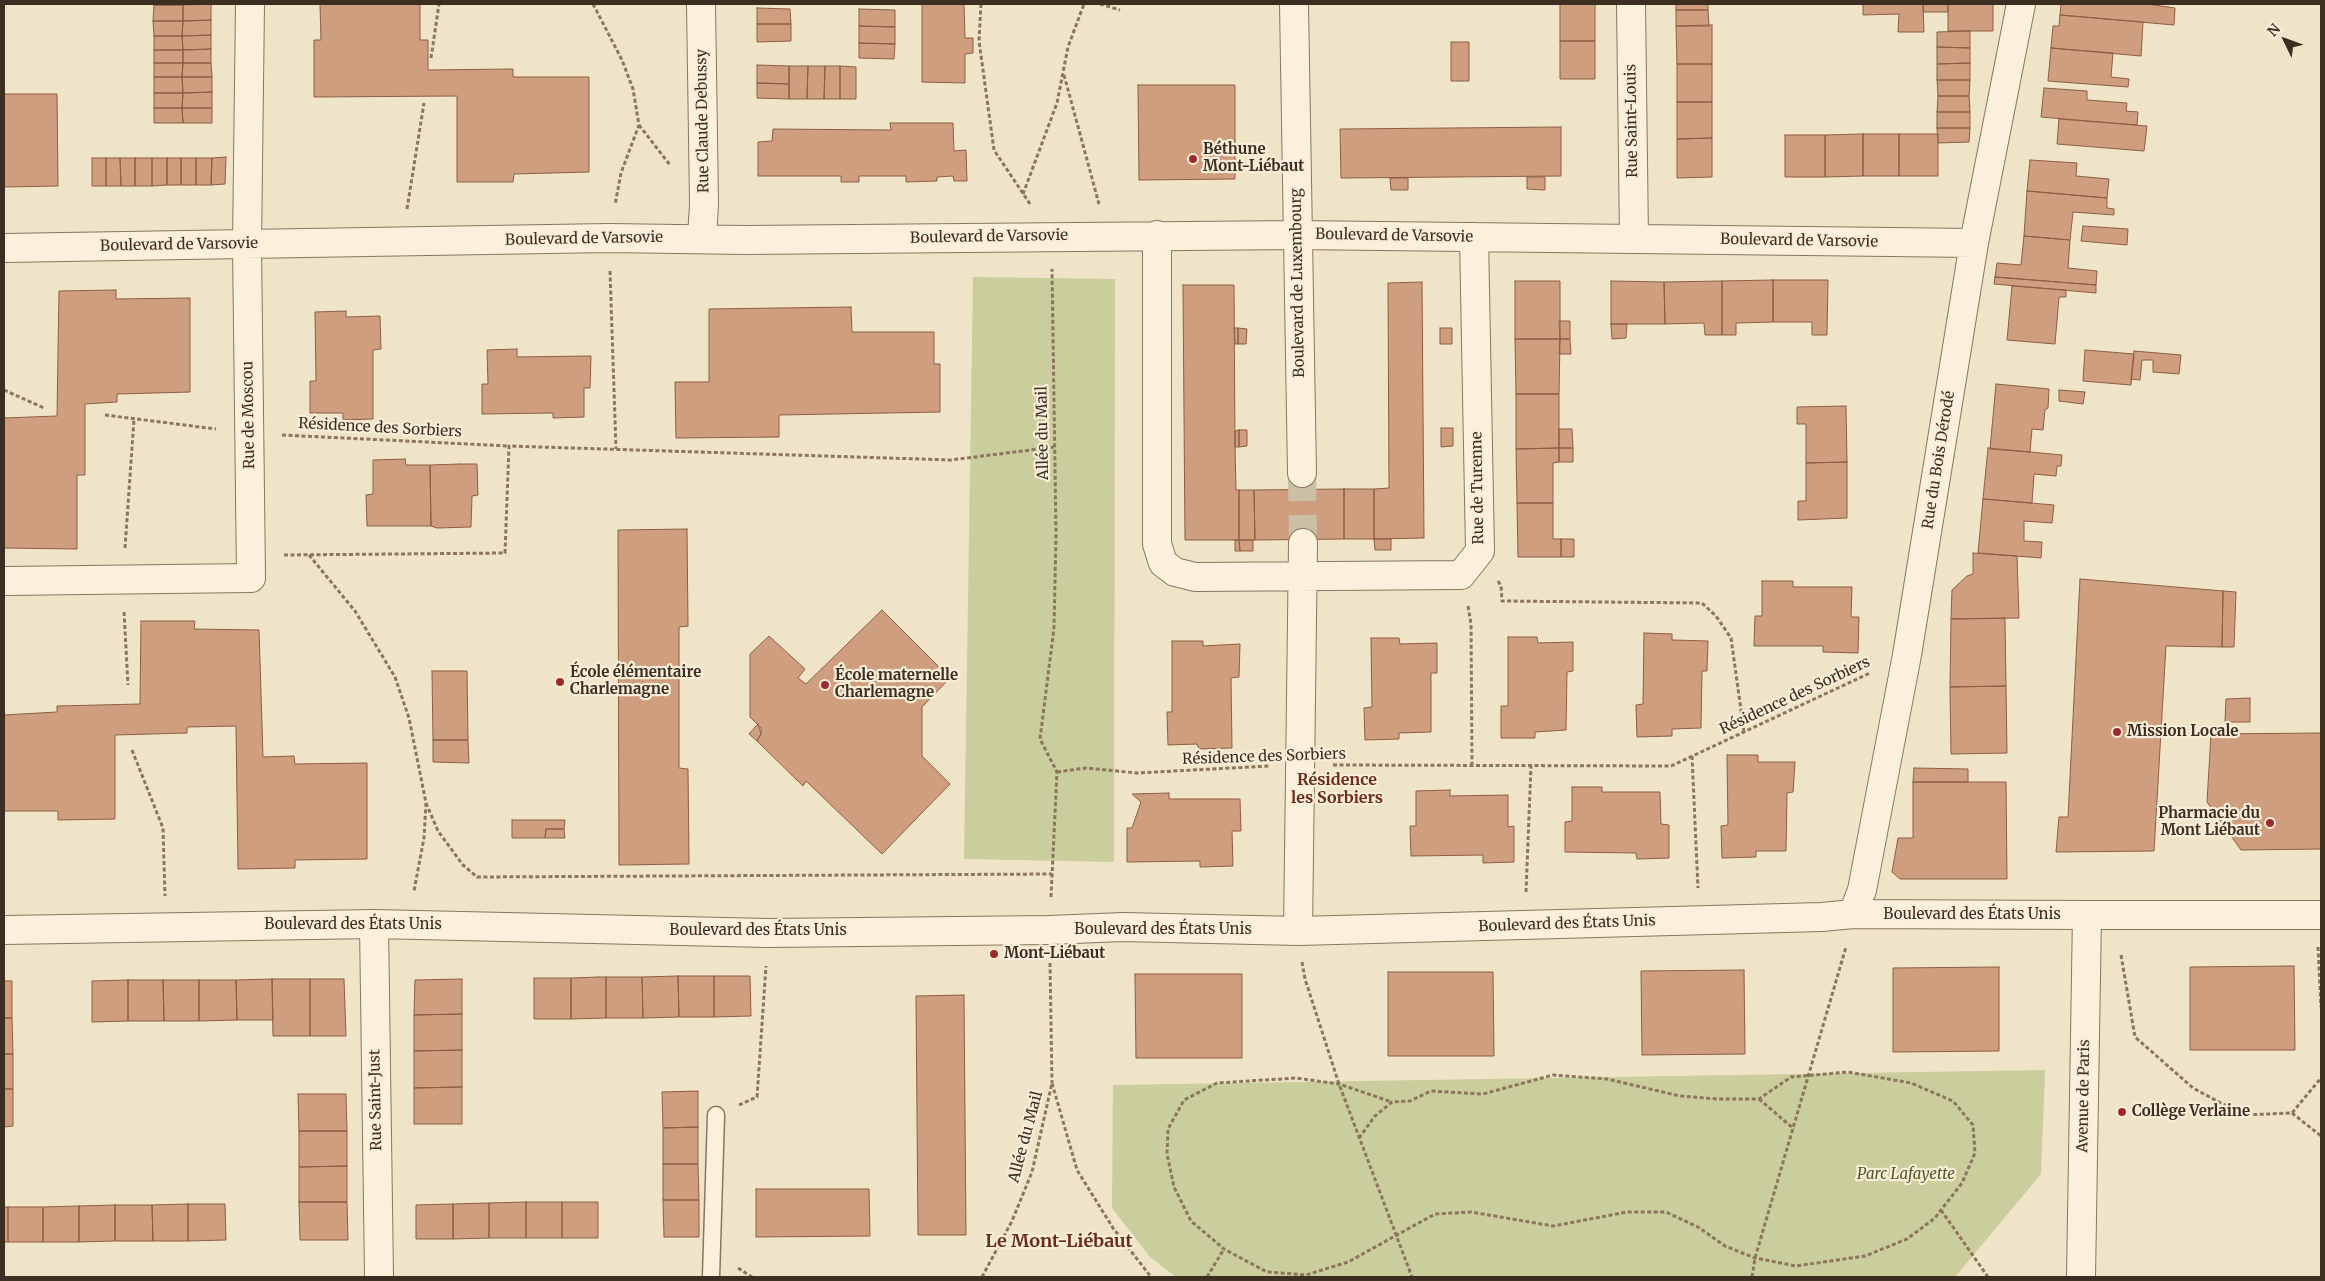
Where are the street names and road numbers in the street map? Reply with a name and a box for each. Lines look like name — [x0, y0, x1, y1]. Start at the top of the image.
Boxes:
street label: Rue Claude Debussy — [693, 49, 713, 193]
street label: Rue Saint-Louis — [1622, 64, 1642, 178]
street label: Boulevard de Luxembourg — [1287, 188, 1309, 378]
street label: Boulevard de Varsovie — [1315, 226, 1473, 246]
street label: Boulevard de Varsovie — [910, 227, 1068, 247]
street label: Boulevard de Varsovie — [505, 229, 663, 249]
street label: Boulevard de Varsovie — [1720, 231, 1878, 251]
street label: Boulevard de Varsovie — [100, 235, 258, 255]
street label: Rue de Moscou — [239, 361, 259, 469]
street label: Allée du Mail — [1033, 386, 1053, 480]
street label: Rue du Bois Dérodé — [1919, 390, 1959, 530]
street label: Résidence des Sorbiers — [298, 415, 462, 441]
street label: Rue de Turenne — [1468, 431, 1488, 545]
street label: Résidence des Sorbiers — [1717, 653, 1873, 739]
street label: Résidence des Sorbiers — [1182, 745, 1346, 769]
street label: Boulevard des États Unis — [1883, 906, 2061, 924]
street label: Boulevard des États Unis — [1478, 912, 1656, 936]
street label: Boulevard des États Unis — [264, 916, 442, 934]
street label: Boulevard des États Unis — [1074, 921, 1252, 939]
street label: Boulevard des États Unis — [669, 922, 847, 940]
street label: Avenue de Paris — [2074, 1039, 2094, 1153]
street label: Rue Saint-Just — [366, 1049, 386, 1151]
street label: Allée du Mail — [1005, 1089, 1047, 1185]

